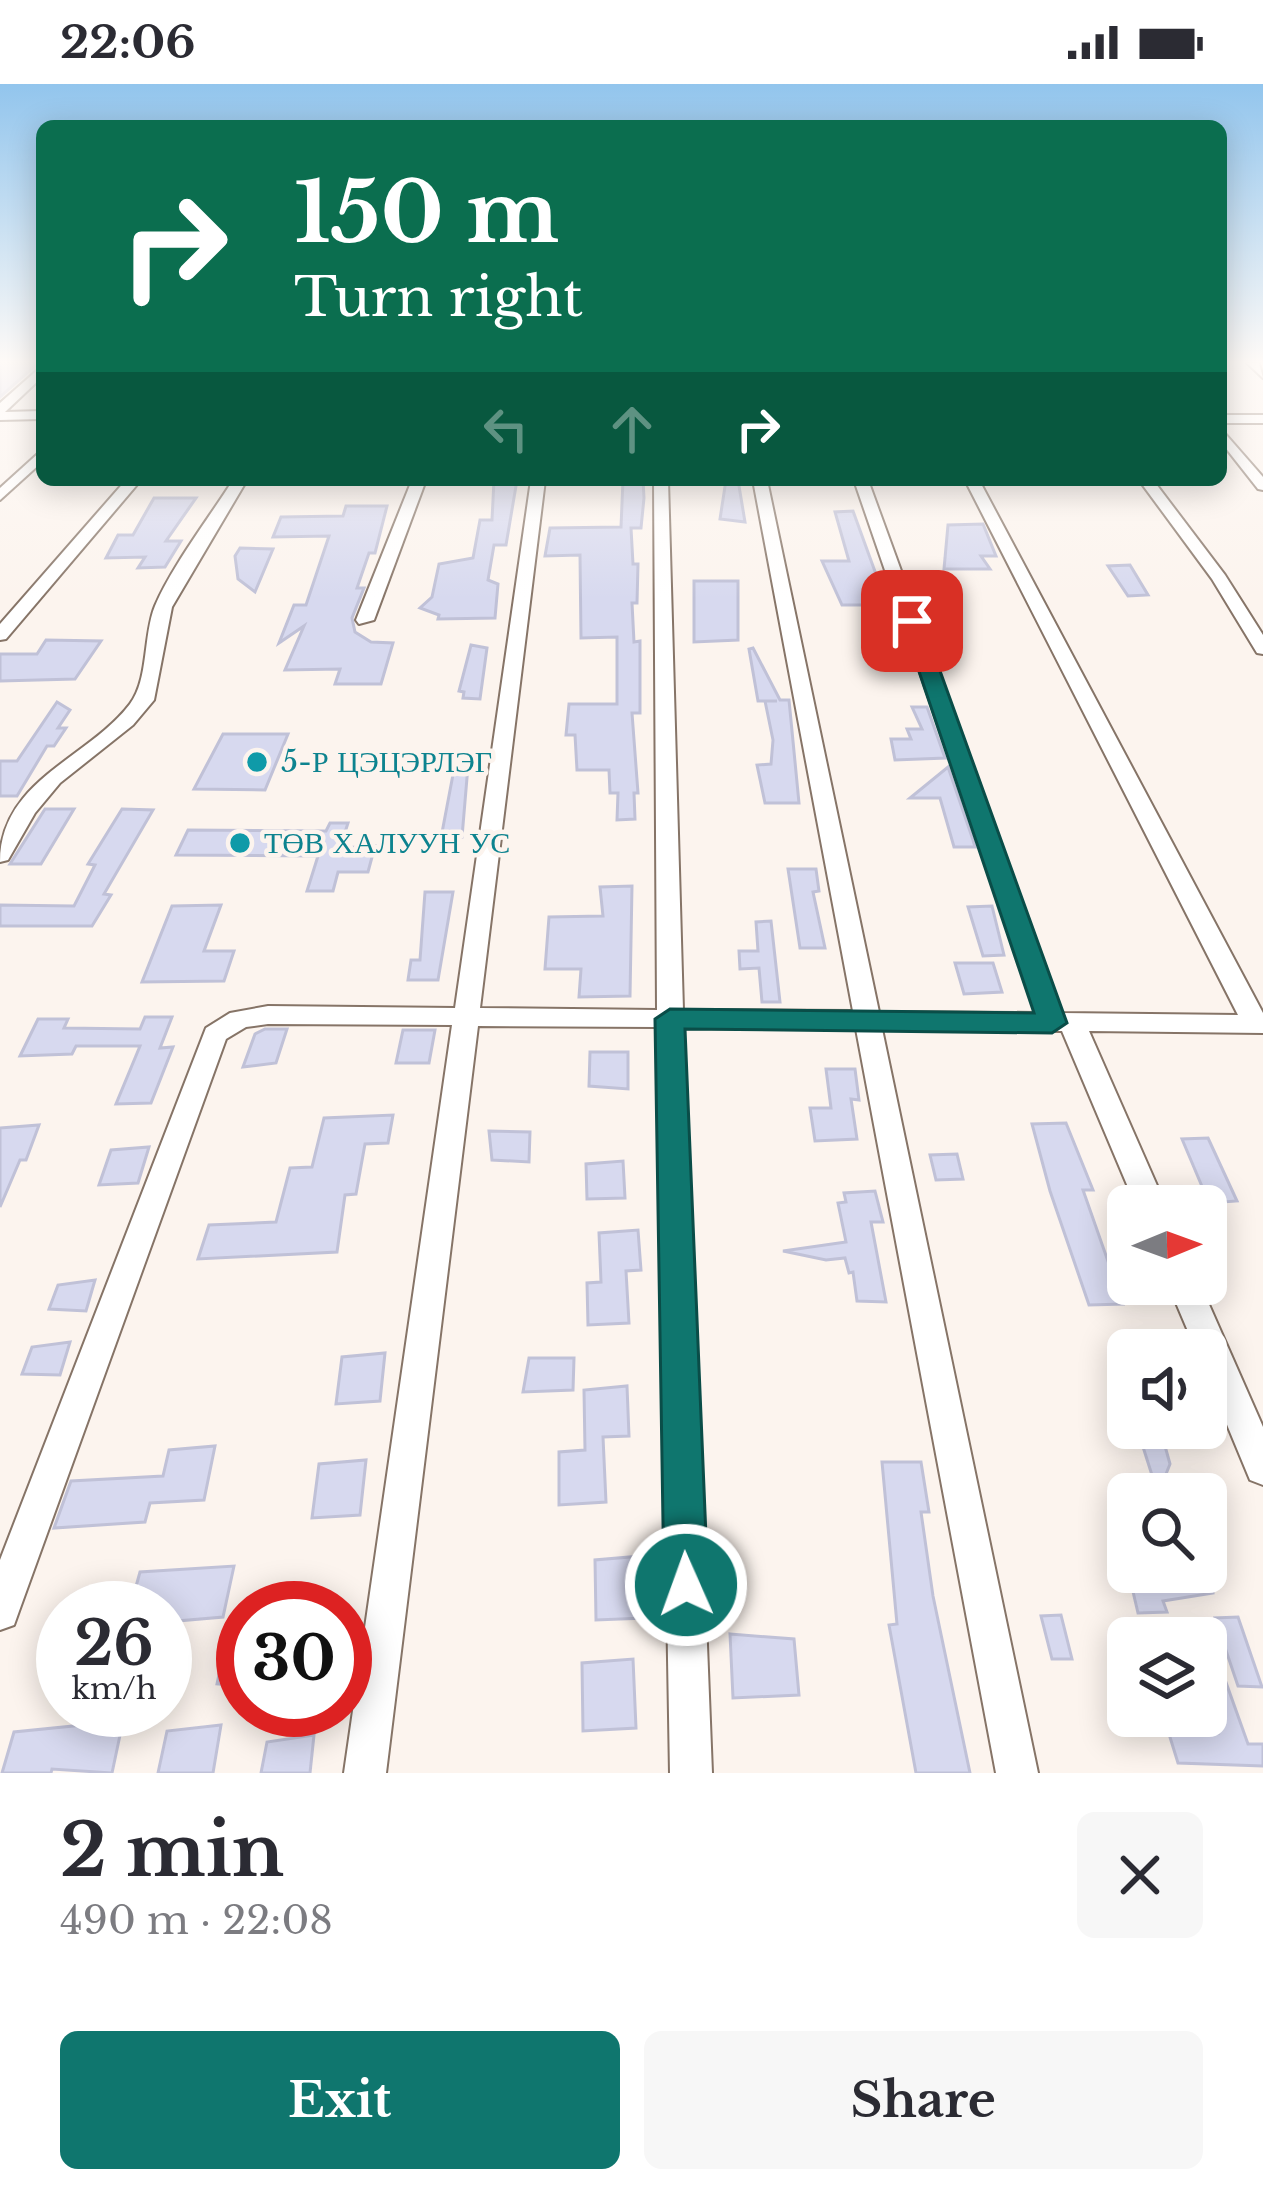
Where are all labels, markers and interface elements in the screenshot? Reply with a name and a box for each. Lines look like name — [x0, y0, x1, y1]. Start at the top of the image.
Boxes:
text: 22:06 — [60, 14, 196, 70]
text: 150 m — [294, 161, 559, 265]
icon: right — [96, 168, 252, 324]
text: Turn right — [294, 264, 583, 331]
icon: left — [473, 396, 539, 462]
icon: ahead — [599, 396, 665, 462]
icon: right — [725, 396, 791, 462]
pin — [861, 570, 963, 672]
icon: arrive — [879, 588, 945, 654]
place label: 5-Р ЦЭЦЭРЛЭГ — [281, 743, 492, 780]
marker: 5-Р ЦЭЦЭРЛЭГ — [244, 749, 270, 775]
place label: ТӨВ ХАЛУУН УС — [264, 824, 510, 861]
marker: ТӨВ ХАЛУУН УС — [227, 830, 253, 856]
north arrow — [1107, 1185, 1227, 1305]
map controls — [1107, 1185, 1227, 1737]
button: sound — [1107, 1329, 1227, 1449]
button: search — [1107, 1473, 1227, 1593]
position arrow — [623, 1522, 749, 1648]
speed limit sign: 30 — [216, 1581, 372, 1737]
text: 26 — [74, 1607, 154, 1681]
button: layers — [1107, 1617, 1227, 1737]
text: km/h — [71, 1670, 157, 1707]
text: 2 min — [60, 1806, 284, 1895]
button: close — [1077, 1812, 1203, 1938]
text: 490 m · 22:08 — [60, 1896, 333, 1945]
button: Exit — [60, 2031, 620, 2169]
button: Share — [644, 2031, 1203, 2169]

